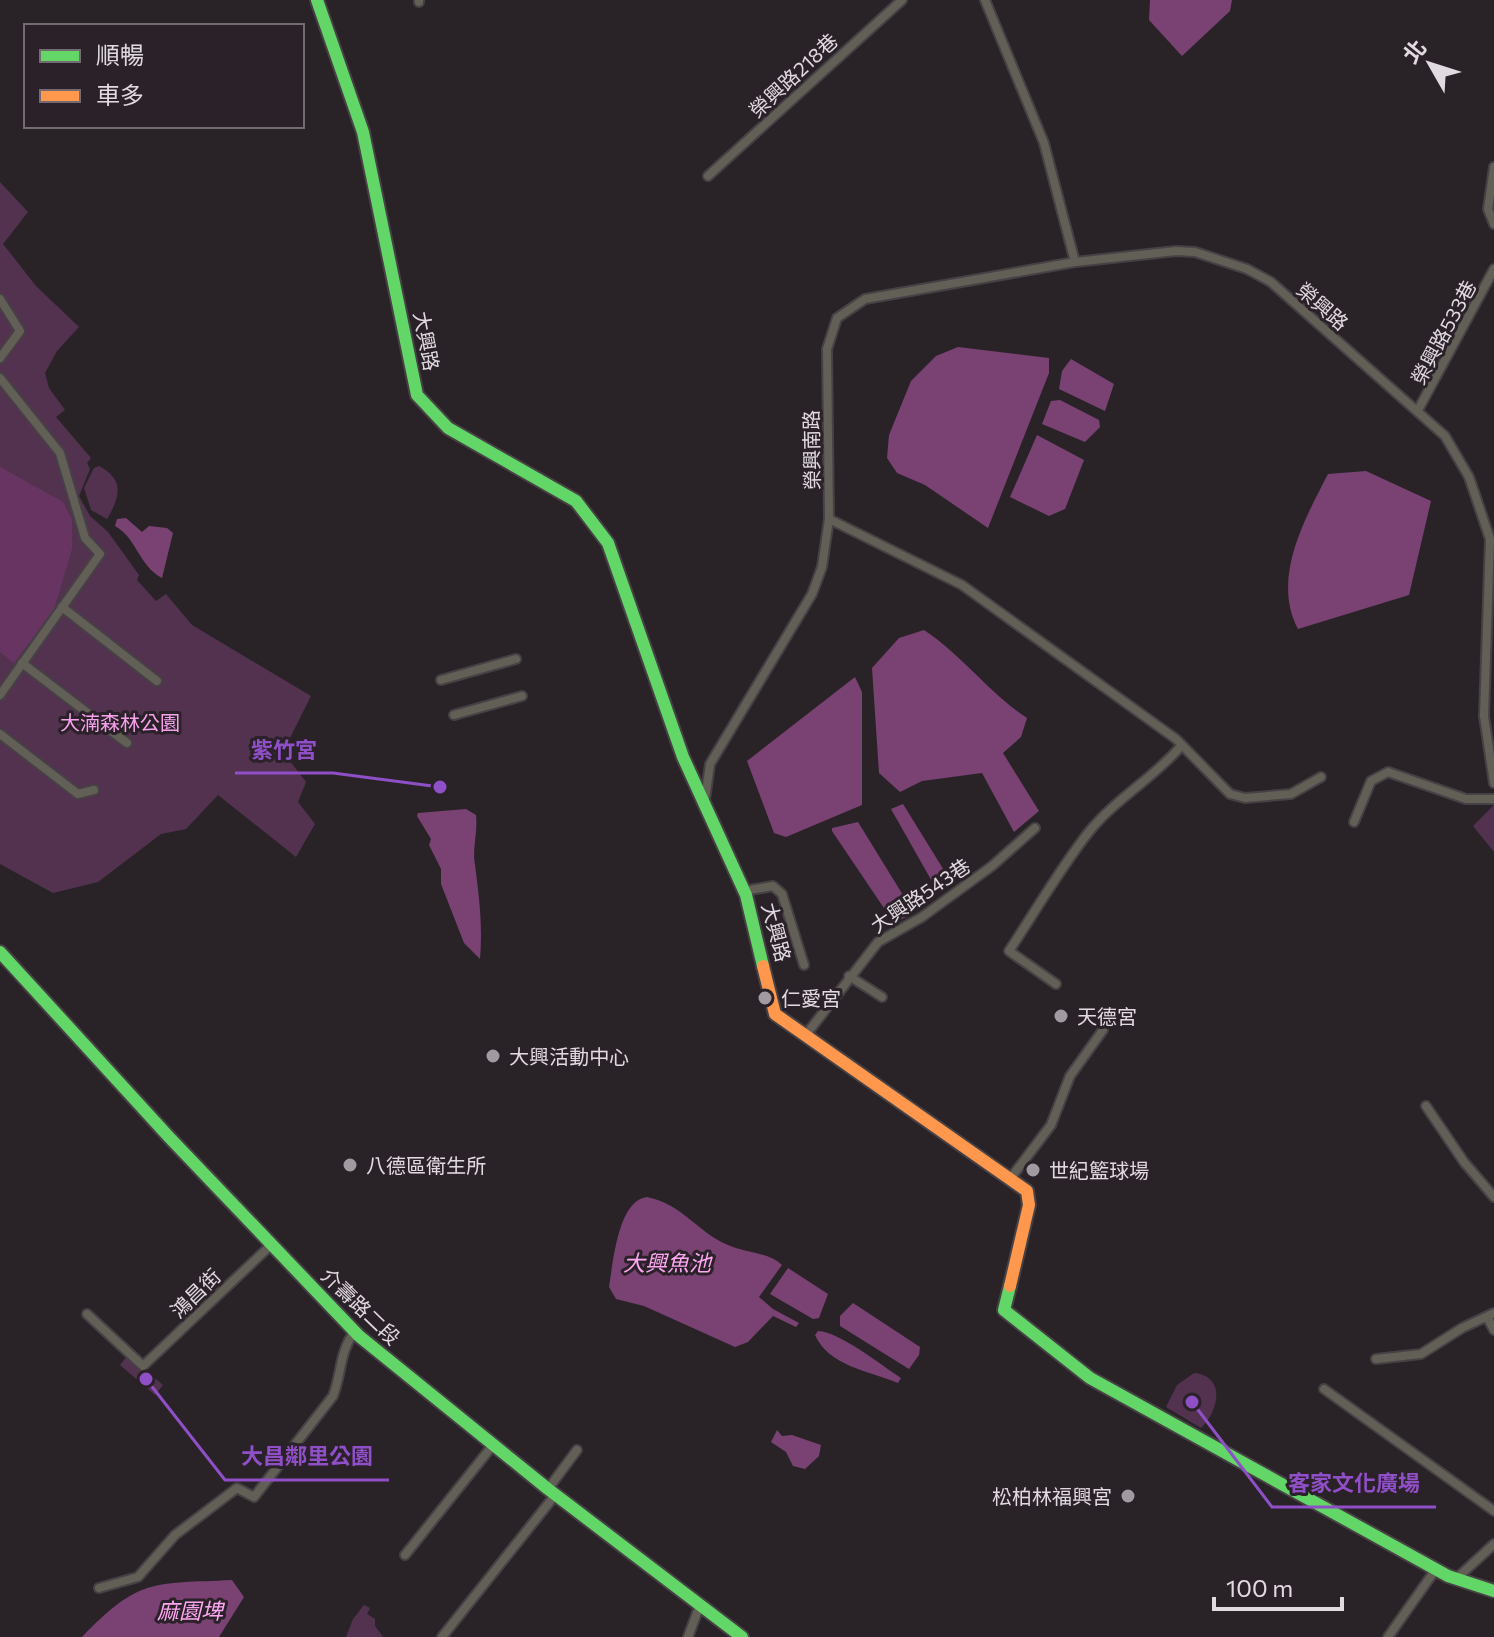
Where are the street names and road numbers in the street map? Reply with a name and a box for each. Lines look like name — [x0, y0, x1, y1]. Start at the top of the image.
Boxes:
street label: 榮興路218巷 — [744, 28, 842, 122]
street label: 榮興路533巷 — [1406, 276, 1480, 388]
street label: 榮興路 — [1292, 277, 1354, 335]
street label: 大興路 — [409, 309, 445, 373]
street label: 榮興南路 — [798, 410, 824, 490]
street label: 大興路543巷 — [866, 853, 974, 937]
street label: 大興路 — [758, 900, 796, 964]
street label: 介壽路二段 — [317, 1263, 405, 1349]
street label: 鴻昌街 — [165, 1264, 225, 1322]

